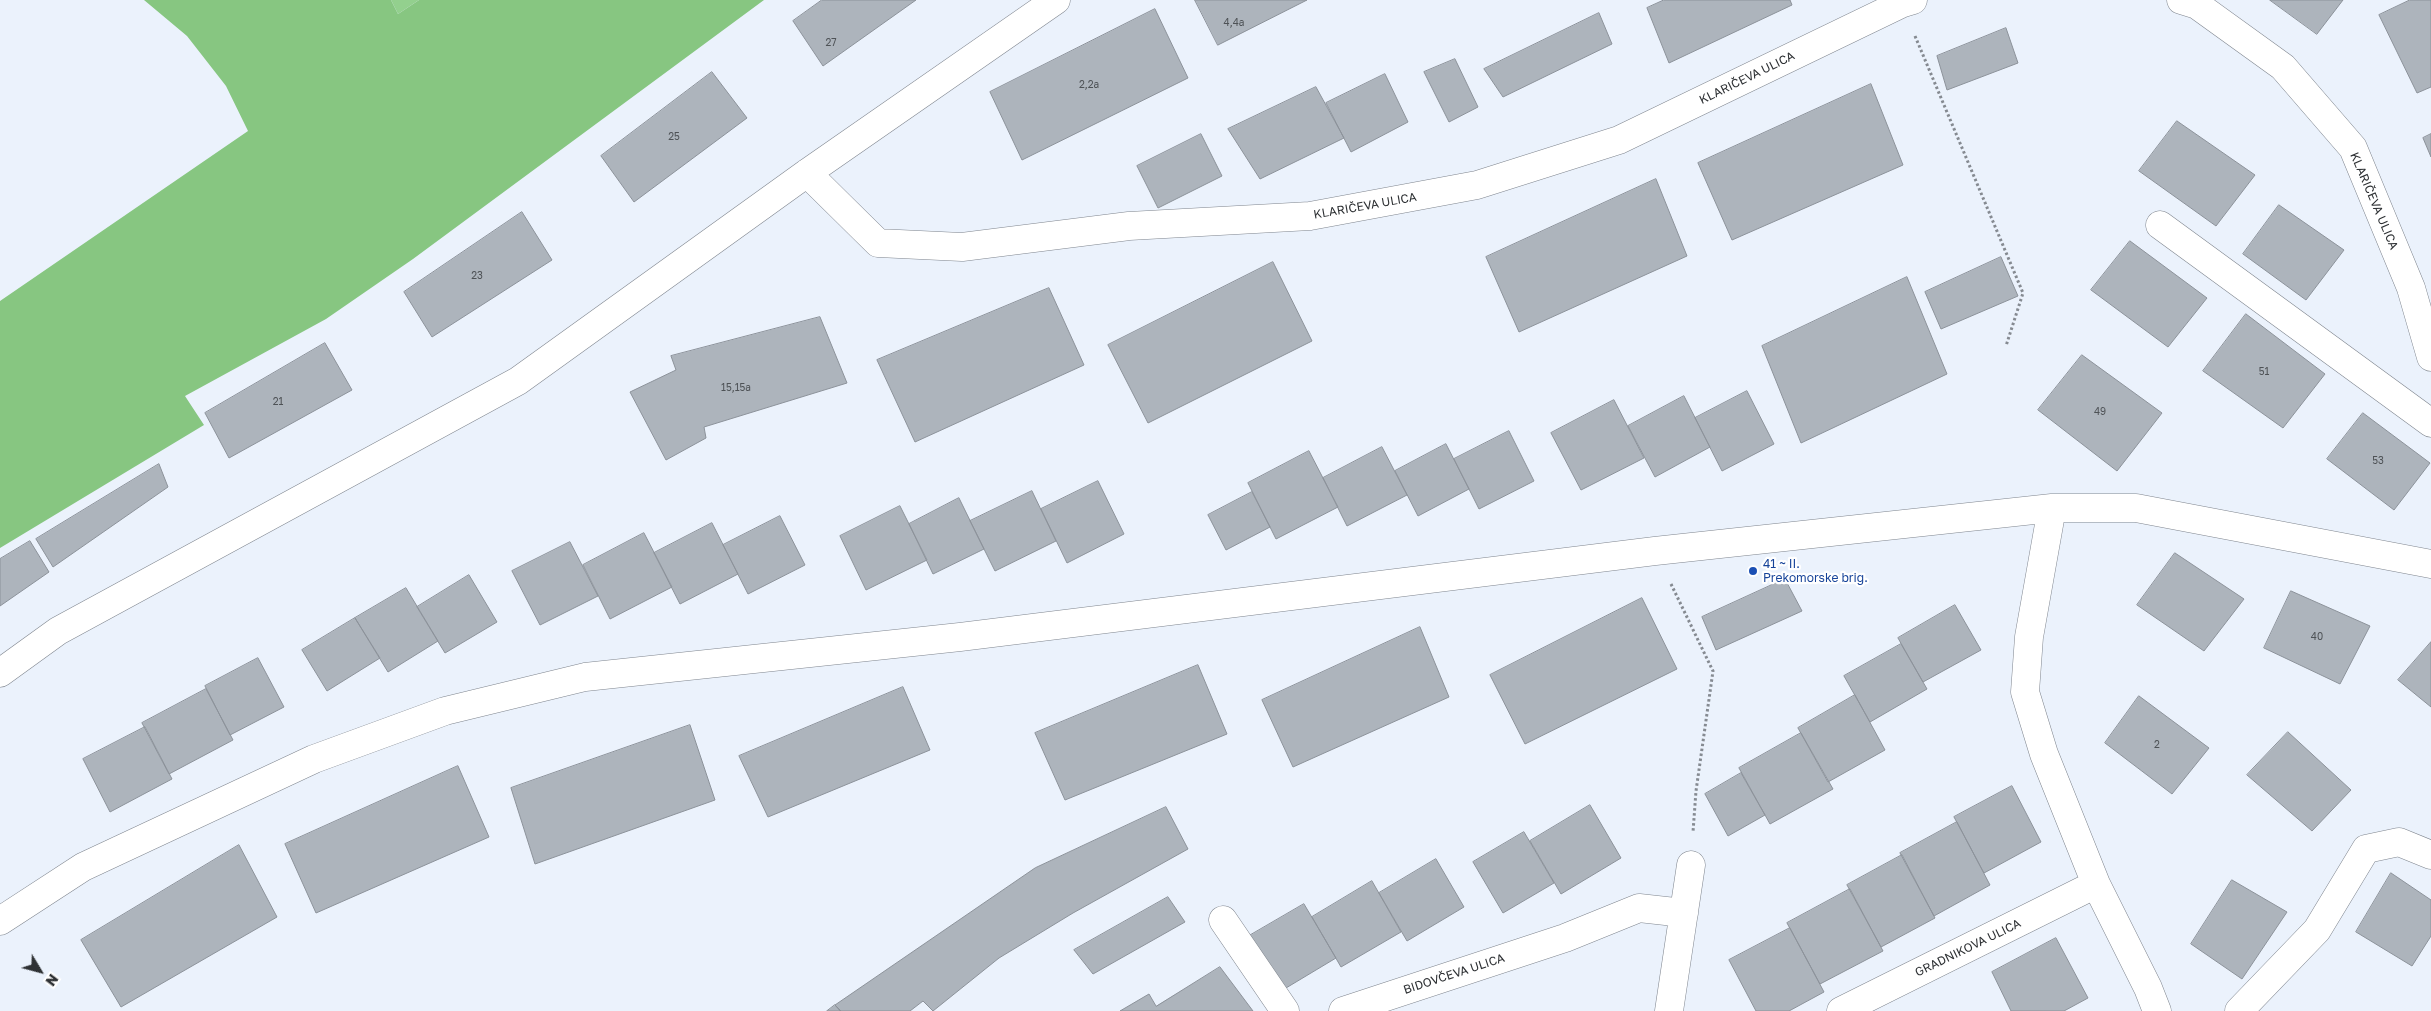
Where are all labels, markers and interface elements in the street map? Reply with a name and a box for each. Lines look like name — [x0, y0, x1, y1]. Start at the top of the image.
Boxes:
house number: 4,4a — [1224, 17, 1244, 29]
house number: 27 — [825, 37, 837, 49]
street label: KLARIČEVA ULICA — [1697, 49, 1797, 107]
house number: 2,2a — [1079, 79, 1099, 91]
house number: 25 — [668, 131, 680, 143]
street label: KLARIČEVA ULICA — [2347, 150, 2401, 252]
street label: KLARIČEVA ULICA — [1312, 190, 1418, 222]
house number: 23 — [471, 270, 483, 282]
house number: 51 — [2259, 366, 2269, 378]
house number: 15,15a — [721, 382, 751, 394]
house number: 21 — [273, 396, 283, 408]
house number: 49 — [2094, 406, 2106, 418]
house number: 53 — [2372, 455, 2384, 467]
place label: 41 ~ II. Prekomorske brig. — [1763, 557, 1868, 585]
marker: 41 ~ II. Prekomorske brig. — [1747, 565, 1759, 577]
house number: 40 — [2311, 631, 2323, 643]
house number: 2 — [2154, 739, 2160, 751]
street label: GRADNIKOVA ULICA — [1913, 916, 2023, 980]
north arrow — [15, 946, 65, 996]
street label: BIDOVČEVA ULICA — [1402, 951, 1506, 997]
text: N — [42, 971, 62, 990]

